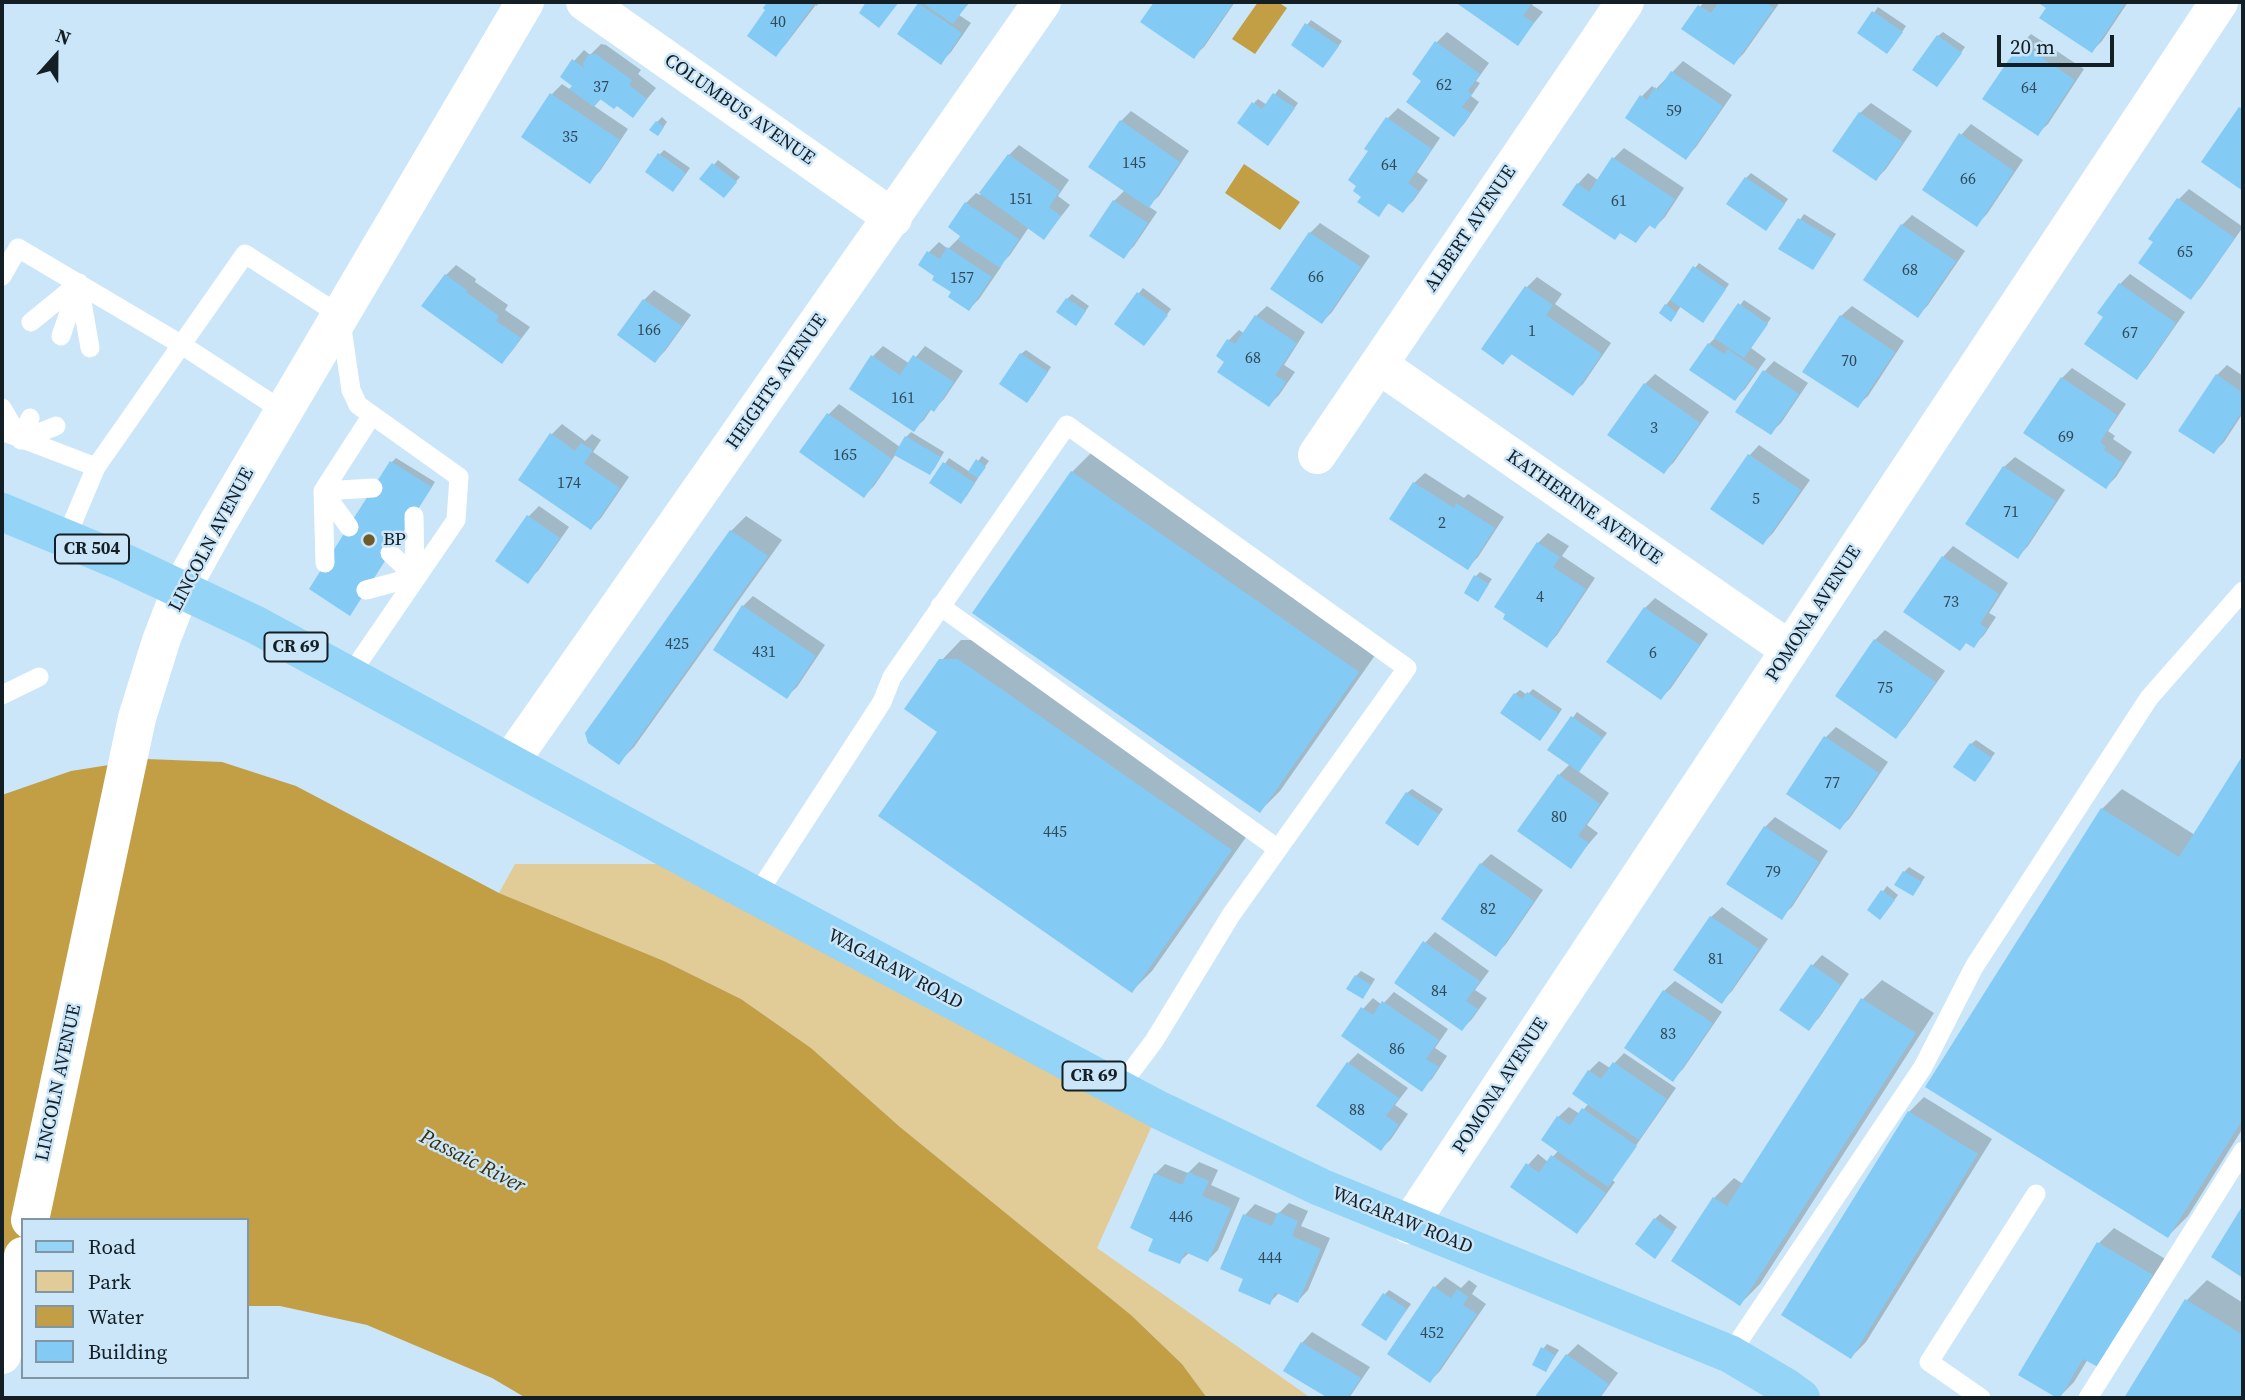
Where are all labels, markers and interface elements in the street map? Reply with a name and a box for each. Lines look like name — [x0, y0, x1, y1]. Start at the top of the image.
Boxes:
house number: 40 — [770, 13, 786, 33]
north arrow — [21, 21, 91, 91]
scale bar — [2000, 21, 2117, 65]
text: N — [52, 22, 75, 51]
text: 20 m — [2010, 32, 2055, 61]
street label: COLUMBUS AVENUE — [659, 50, 819, 170]
house number: 62 — [1436, 76, 1452, 96]
house number: 37 — [593, 78, 609, 98]
house number: 64 — [2021, 79, 2037, 99]
house number: 59 — [1666, 102, 1682, 122]
house number: 35 — [562, 128, 578, 148]
house number: 145 — [1122, 154, 1146, 174]
house number: 64 — [1381, 156, 1397, 176]
street label: ALBERT AVENUE — [1420, 162, 1522, 296]
house number: 66 — [1960, 170, 1976, 190]
house number: 151 — [1009, 190, 1033, 210]
house number: 61 — [1611, 192, 1627, 212]
house number: 65 — [2177, 243, 2193, 263]
house number: 68 — [1902, 261, 1918, 281]
house number: 66 — [1308, 268, 1324, 288]
house number: 157 — [950, 269, 974, 289]
street label: HEIGHTS AVENUE — [722, 310, 832, 454]
house number: 166 — [637, 321, 661, 341]
house number: 1 — [1528, 322, 1536, 342]
house number: 67 — [2122, 324, 2138, 344]
house number: 68 — [1245, 349, 1261, 369]
house number: 70 — [1841, 352, 1857, 372]
house number: 161 — [891, 389, 915, 409]
house number: 3 — [1650, 419, 1658, 439]
house number: 69 — [2058, 428, 2074, 448]
house number: 165 — [833, 446, 857, 466]
street label: KATHERINE AVENUE — [1502, 446, 1666, 570]
street label: LINCOLN AVENUE — [165, 464, 259, 616]
house number: 174 — [557, 474, 581, 494]
house number: 5 — [1752, 490, 1760, 510]
house number: 71 — [2003, 503, 2019, 523]
house number: 2 — [1438, 514, 1446, 534]
place label: BP — [383, 529, 406, 551]
marker: BP — [361, 532, 377, 548]
road number: CR 504 — [55, 534, 129, 564]
street label: POMONA AVENUE — [1762, 542, 1866, 686]
house number: 4 — [1536, 588, 1544, 608]
house number: 73 — [1943, 593, 1959, 613]
road number: CR 69 — [264, 632, 328, 662]
house number: 425 — [665, 635, 689, 655]
house number: 431 — [752, 643, 776, 663]
house number: 6 — [1649, 644, 1657, 664]
house number: 75 — [1877, 679, 1893, 699]
house number: 77 — [1824, 774, 1840, 794]
house number: 80 — [1551, 808, 1567, 828]
house number: 445 — [1043, 823, 1067, 843]
house number: 79 — [1765, 863, 1781, 883]
house number: 82 — [1480, 900, 1496, 920]
street label: WAGARAW ROAD — [824, 925, 966, 1015]
house number: 81 — [1708, 950, 1724, 970]
house number: 84 — [1431, 982, 1447, 1002]
street label: LINCOLN AVENUE — [31, 1003, 87, 1163]
street label: POMONA AVENUE — [1449, 1014, 1553, 1158]
house number: 83 — [1660, 1025, 1676, 1045]
house number: 86 — [1389, 1040, 1405, 1060]
road number: CR 69 — [1062, 1062, 1126, 1091]
house number: 88 — [1349, 1101, 1365, 1121]
water label: Passaic River — [415, 1125, 529, 1199]
street label: WAGARAW ROAD — [1328, 1182, 1476, 1260]
house number: 446 — [1169, 1208, 1193, 1228]
legend — [21, 1218, 248, 1379]
text: Road — [88, 1232, 136, 1261]
house number: 444 — [1258, 1249, 1282, 1269]
text: Park — [88, 1267, 131, 1296]
text: Water — [88, 1302, 144, 1331]
house number: 452 — [1420, 1324, 1444, 1344]
text: Building — [88, 1337, 167, 1366]

